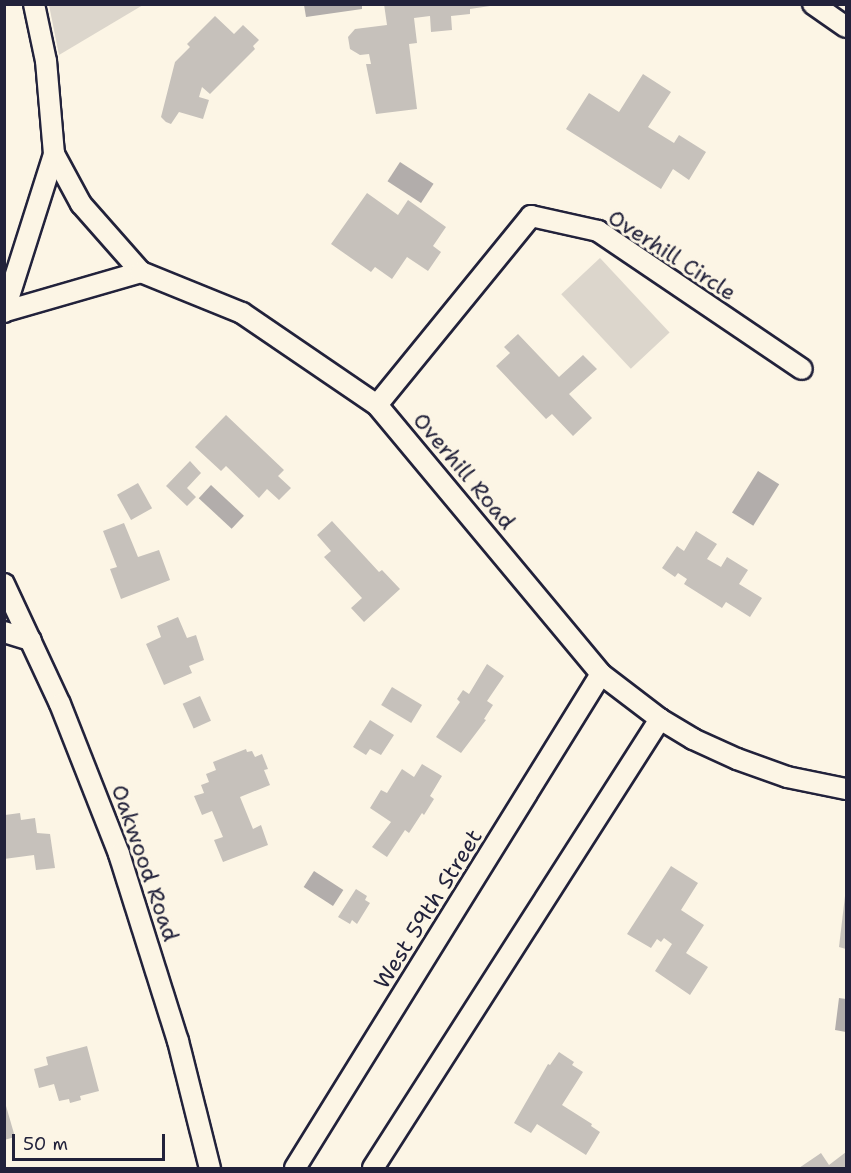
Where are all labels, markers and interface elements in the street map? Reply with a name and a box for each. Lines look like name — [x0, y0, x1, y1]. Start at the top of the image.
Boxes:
street label: Overhill Circle — [603, 204, 741, 306]
street label: Overhill Road — [407, 407, 521, 535]
street label: Oakwood Road — [106, 781, 184, 945]
street label: West 59th Street — [368, 825, 488, 993]
scale bar — [15, 1122, 168, 1160]
text: 50 m — [23, 1132, 68, 1156]

